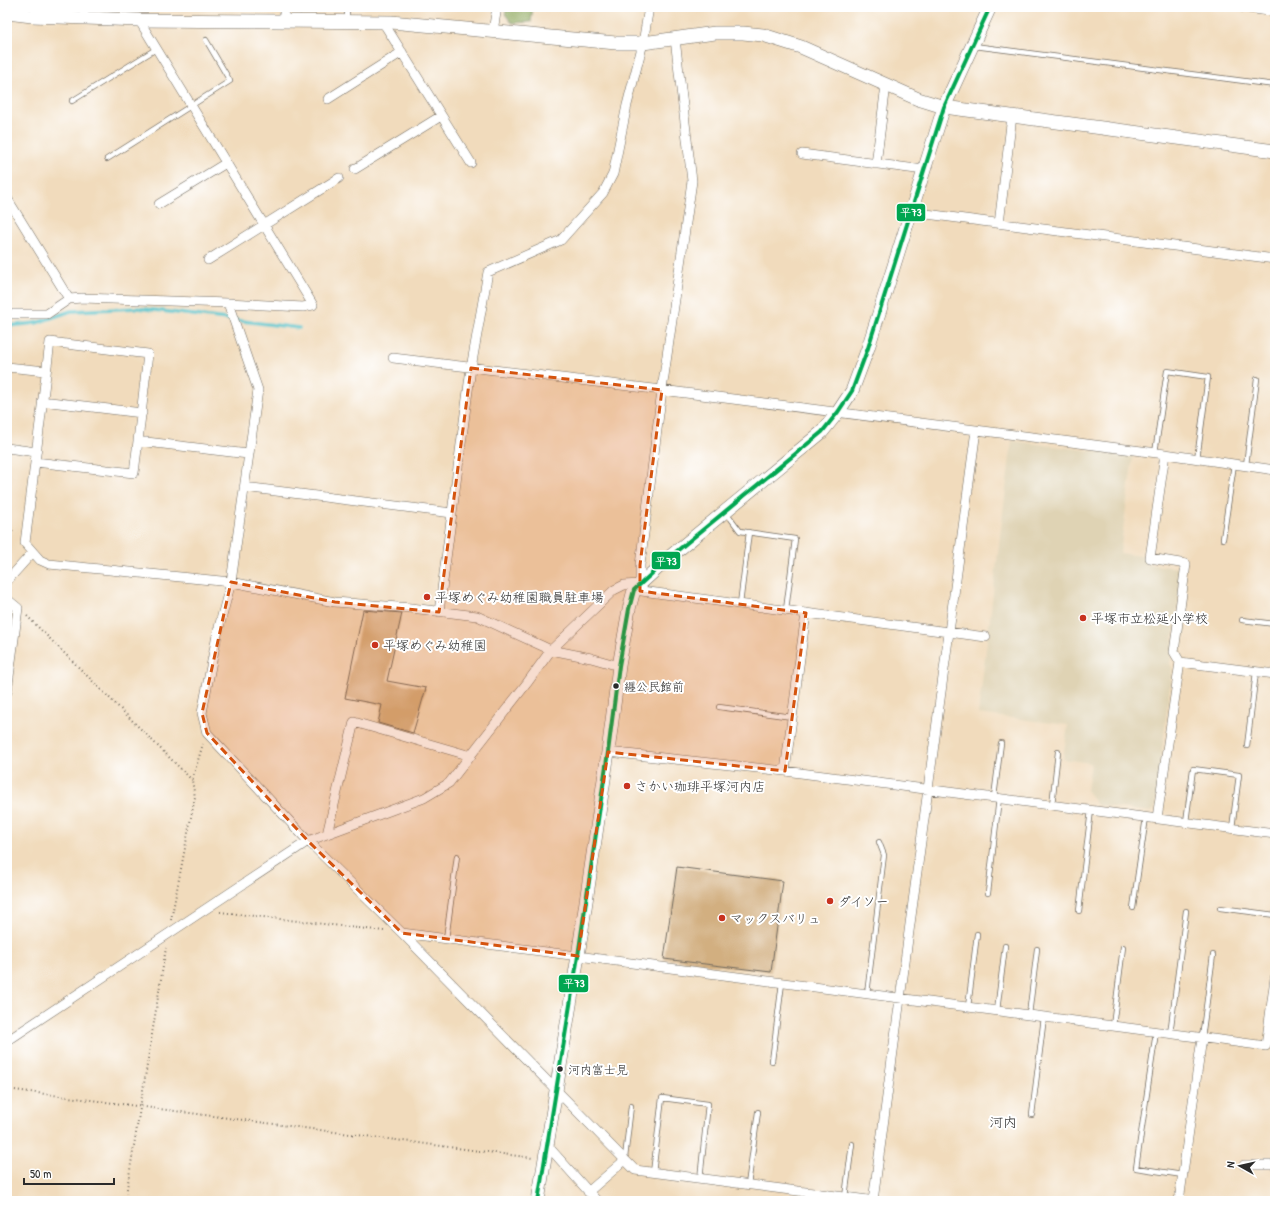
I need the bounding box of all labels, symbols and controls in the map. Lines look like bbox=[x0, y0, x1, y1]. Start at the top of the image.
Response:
line badge: 平73 bbox=[896, 203, 926, 222]
text: 平73 bbox=[900, 205, 922, 219]
line badge: 平73 bbox=[651, 551, 681, 570]
text: 平73 bbox=[655, 554, 677, 568]
place label: 平塚めぐみ幼稚園職員駐車場 bbox=[435, 588, 603, 606]
marker: 平塚めぐみ幼稚園職員駐車場 bbox=[422, 592, 432, 602]
place label: 平塚市立松延小学校 bbox=[1091, 609, 1208, 627]
marker: 平塚市立松延小学校 bbox=[1078, 613, 1088, 623]
place label: 平塚めぐみ幼稚園 bbox=[383, 636, 486, 654]
marker: 平塚めぐみ幼稚園 bbox=[370, 640, 380, 650]
place label: 纒公民館前 bbox=[624, 678, 684, 695]
marker: 纒公民館前 bbox=[611, 681, 621, 691]
place label: さかい珈琲平塚河内店 bbox=[635, 777, 765, 795]
marker: さかい珈琲平塚河内店 bbox=[622, 781, 632, 791]
place label: ダイソー bbox=[838, 892, 889, 910]
marker: ダイソー bbox=[825, 896, 835, 906]
place label: マックスバリュ bbox=[730, 909, 821, 927]
marker: マックスバリュ bbox=[717, 913, 727, 923]
line badge: 平73 bbox=[558, 974, 589, 993]
text: 平73 bbox=[563, 976, 585, 990]
place label: 河内富士見 bbox=[568, 1061, 628, 1078]
marker: 河内富士見 bbox=[555, 1064, 565, 1074]
district label: 河内 bbox=[989, 1112, 1017, 1131]
north arrow bbox=[1220, 1146, 1260, 1186]
scale bar bbox=[24, 1160, 114, 1186]
text: N bbox=[1223, 1161, 1237, 1168]
text: 50 m bbox=[30, 1165, 51, 1182]

